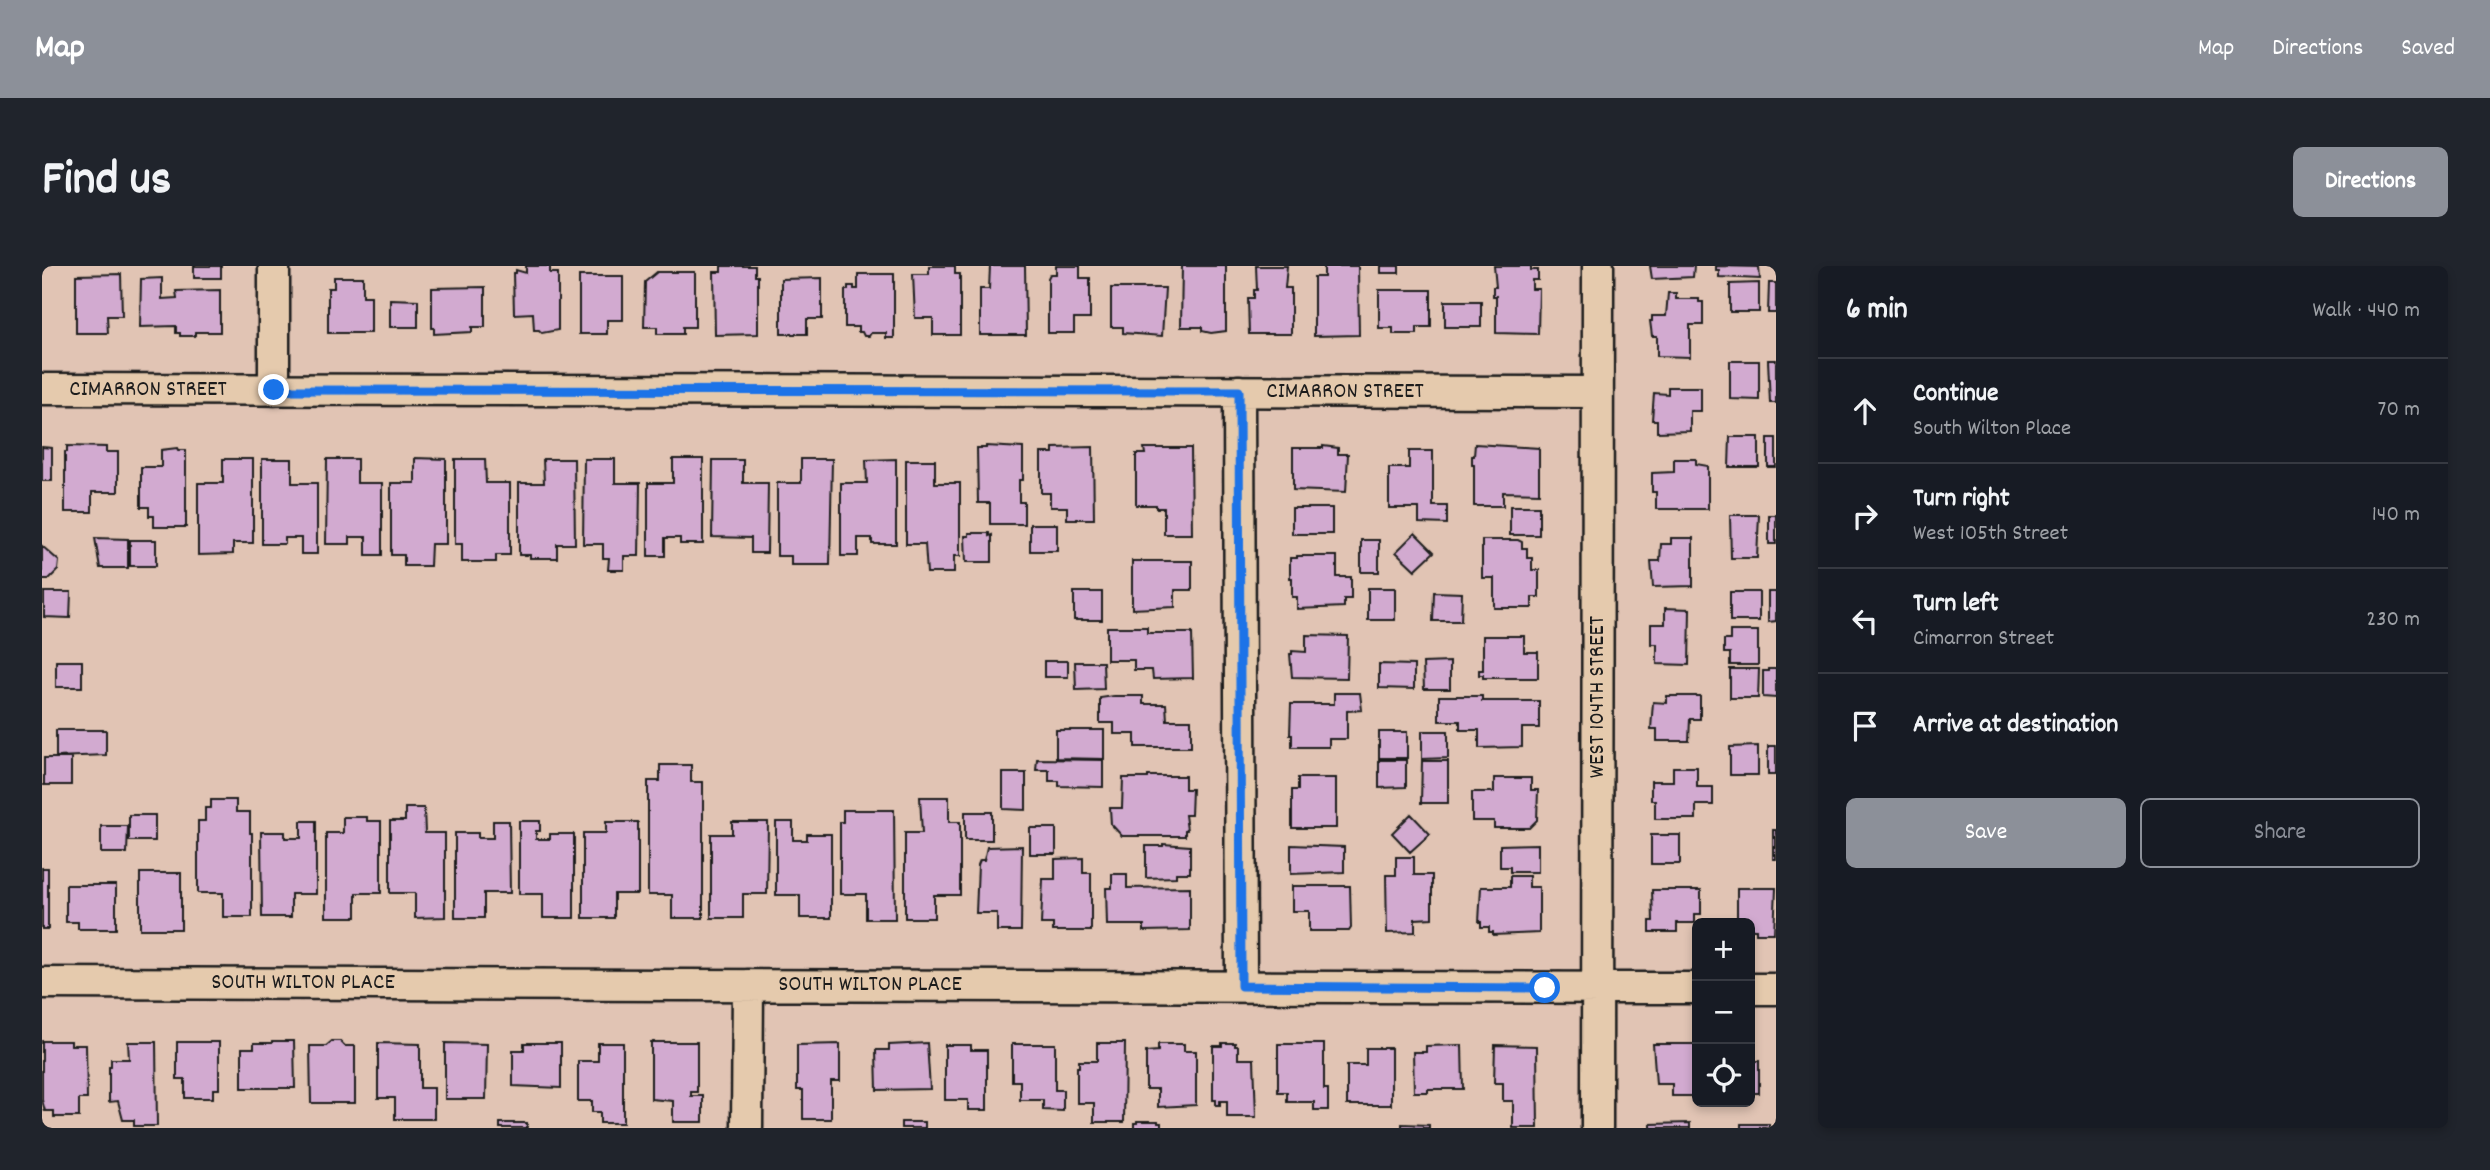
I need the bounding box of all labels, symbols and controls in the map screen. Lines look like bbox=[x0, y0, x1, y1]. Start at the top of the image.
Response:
text: Map bbox=[35, 26, 85, 73]
text: Map bbox=[2198, 32, 2234, 66]
text: Directions bbox=[2272, 32, 2363, 66]
text: Saved bbox=[2401, 32, 2455, 66]
text: Find us bbox=[42, 147, 171, 217]
button: Directions bbox=[2293, 147, 2448, 217]
text: 6 min bbox=[1846, 290, 1908, 333]
text: Walk · 440 m bbox=[2313, 295, 2420, 328]
street label: CIMARRON STREET bbox=[69, 374, 227, 407]
route end bbox=[258, 374, 289, 405]
street label: CIMARRON STREET bbox=[1266, 376, 1424, 409]
text: Continue bbox=[1913, 376, 1998, 413]
icon: ahead bbox=[1846, 392, 1884, 430]
text: 70 m bbox=[2378, 394, 2420, 427]
text: South Wilton Place bbox=[1913, 413, 2071, 446]
text: Turn right bbox=[1913, 481, 2010, 518]
icon: right bbox=[1846, 497, 1884, 535]
text: 140 m bbox=[2372, 499, 2420, 532]
text: West 105th Street bbox=[1913, 518, 2068, 551]
text: Turn left bbox=[1913, 586, 1999, 623]
icon: left bbox=[1846, 602, 1884, 640]
text: 230 m bbox=[2366, 604, 2420, 637]
street label: WEST 104TH STREET bbox=[1582, 616, 1615, 778]
text: Cimarron Street bbox=[1913, 623, 2054, 656]
icon: arrive bbox=[1846, 707, 1884, 745]
text: Arrive at destination bbox=[1913, 707, 2118, 744]
button: Save bbox=[1846, 798, 2126, 868]
button: Share bbox=[2140, 798, 2420, 868]
map controls bbox=[1692, 918, 1755, 1107]
button: + bbox=[1692, 918, 1755, 981]
street label: SOUTH WILTON PLACE bbox=[211, 967, 395, 1000]
street label: SOUTH WILTON PLACE bbox=[778, 969, 962, 1002]
route start bbox=[1529, 972, 1560, 1003]
button: − bbox=[1692, 981, 1755, 1044]
button: locate bbox=[1692, 1044, 1755, 1107]

